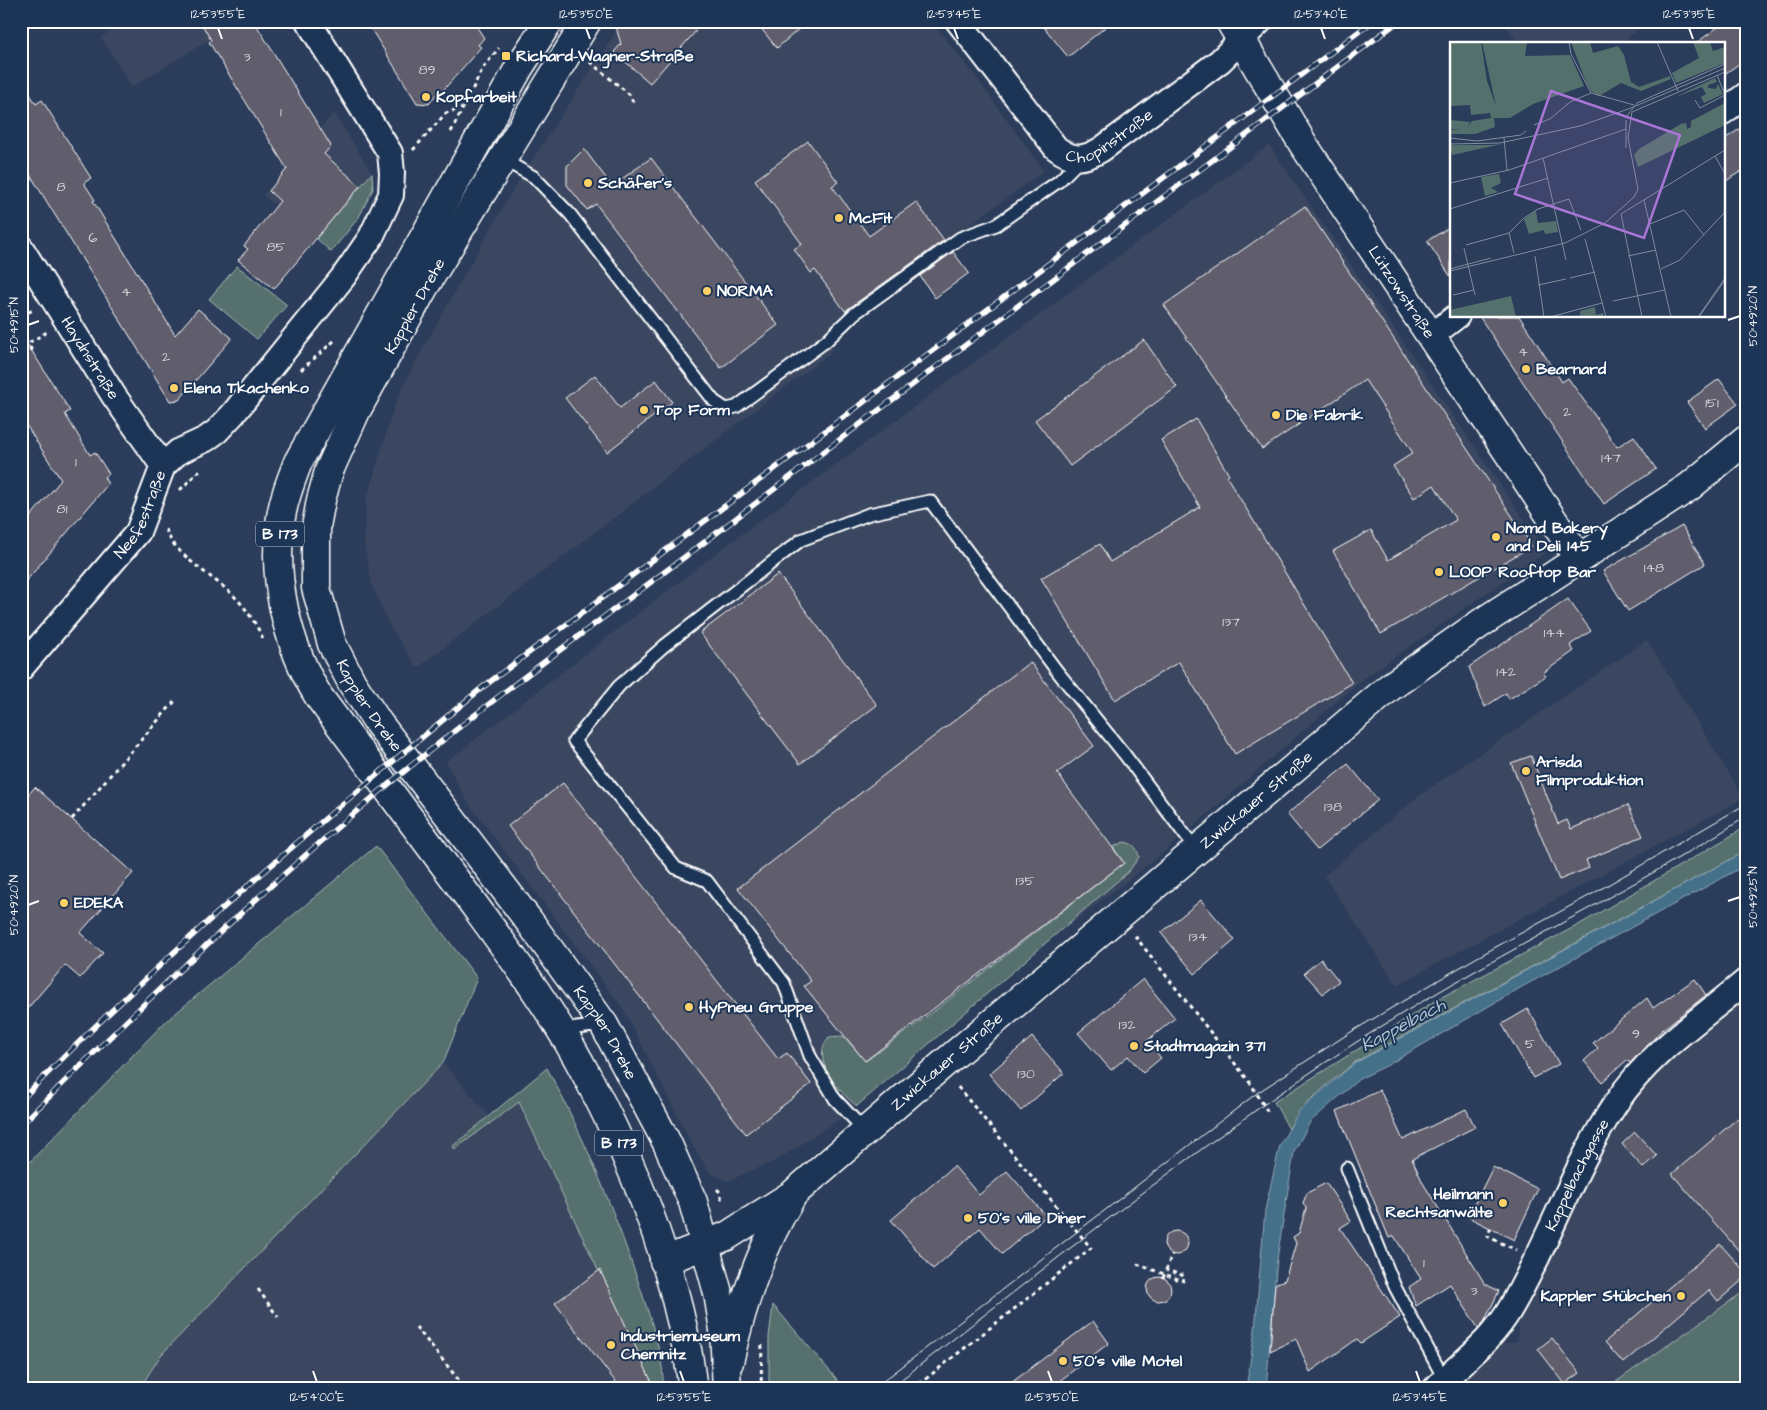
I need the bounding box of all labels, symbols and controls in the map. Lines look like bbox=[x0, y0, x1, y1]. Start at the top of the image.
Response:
text: 12°53'55"E bbox=[191, 6, 245, 23]
text: 12°53'50"E bbox=[559, 6, 613, 23]
text: 12°53'45"E bbox=[927, 6, 981, 23]
text: 12°53'40"E bbox=[1294, 6, 1348, 23]
text: 12°53'35"E bbox=[1663, 6, 1715, 23]
inset map bbox=[1450, 42, 1724, 318]
place label: Richard-Wagner-Straße bbox=[516, 45, 694, 69]
house number: 3 bbox=[243, 47, 251, 67]
marker: Richard-Wagner-Straße bbox=[500, 50, 512, 62]
house number: 89 bbox=[418, 60, 436, 80]
place label: Kopfarbeit bbox=[436, 86, 517, 108]
marker: Kopfarbeit bbox=[420, 91, 432, 103]
house number: 1 bbox=[280, 102, 282, 122]
street label: Chopinstraße bbox=[1063, 104, 1158, 169]
place label: Schäfer's bbox=[597, 172, 672, 194]
house number: 8 bbox=[56, 177, 66, 197]
marker: Schäfer's bbox=[582, 177, 594, 189]
place label: McFit bbox=[849, 207, 893, 229]
marker: McFit bbox=[833, 212, 845, 224]
house number: 6 bbox=[89, 228, 98, 248]
house number: 85 bbox=[267, 237, 286, 257]
street label: Lützowstraße bbox=[1363, 242, 1441, 343]
street label: Kappler Drehe bbox=[380, 254, 451, 358]
place label: NORMA bbox=[717, 280, 773, 302]
house number: 4 bbox=[121, 282, 131, 302]
marker: NORMA bbox=[701, 285, 713, 297]
text: 50°49'20"N bbox=[1745, 285, 1762, 346]
text: 50°49'15"N bbox=[6, 297, 23, 353]
street label: Haydnstraße bbox=[56, 312, 125, 404]
house number: 4 bbox=[1518, 342, 1528, 362]
house number: 2 bbox=[162, 347, 170, 367]
place label: Bearnard bbox=[1536, 358, 1607, 380]
marker: Bearnard bbox=[1520, 363, 1532, 375]
place label: Elena Tkachenko bbox=[184, 377, 310, 399]
marker: Elena Tkachenko bbox=[168, 382, 180, 394]
house number: 151 bbox=[1705, 393, 1719, 413]
place label: Top Form bbox=[653, 399, 730, 421]
house number: 2 bbox=[1563, 402, 1571, 422]
marker: Top Form bbox=[638, 404, 650, 416]
place label: Die Fabrik bbox=[1286, 404, 1363, 426]
marker: Die Fabrik bbox=[1270, 409, 1282, 421]
house number: 147 bbox=[1601, 448, 1621, 468]
house number: 1 bbox=[75, 452, 77, 472]
street label: Neefestraße bbox=[109, 467, 171, 563]
house number: 81 bbox=[57, 499, 68, 519]
place label: Nomd Bakery and Deli 145 bbox=[1505, 517, 1608, 557]
road number: B 173 bbox=[256, 522, 304, 546]
marker: Nomd Bakery and Deli 145 bbox=[1490, 531, 1502, 543]
house number: 148 bbox=[1644, 558, 1664, 578]
place label: LOOP Rooftop Bar bbox=[1449, 561, 1596, 583]
marker: LOOP Rooftop Bar bbox=[1433, 566, 1445, 578]
house number: 137 bbox=[1222, 612, 1240, 632]
house number: 144 bbox=[1544, 623, 1565, 643]
street label: Kappler Drehe bbox=[331, 656, 408, 757]
house number: 142 bbox=[1496, 662, 1516, 682]
street label: Zwickauer Straße bbox=[1195, 746, 1318, 854]
place label: Arisda Filmproduktion bbox=[1536, 751, 1643, 791]
marker: Arisda Filmproduktion bbox=[1520, 765, 1532, 777]
house number: 138 bbox=[1324, 797, 1342, 817]
text: 50°49'25"N bbox=[1745, 866, 1762, 928]
house number: 135 bbox=[1016, 871, 1035, 891]
text: 50°49'20"N bbox=[6, 874, 23, 935]
place label: EDEKA bbox=[74, 892, 124, 914]
marker: EDEKA bbox=[58, 897, 70, 909]
house number: 134 bbox=[1189, 927, 1208, 947]
street label: Kappler Drehe bbox=[568, 981, 642, 1084]
water label: Kappelbach bbox=[1356, 992, 1451, 1058]
place label: HyPneu Gruppe bbox=[699, 996, 814, 1019]
marker: HyPneu Gruppe bbox=[683, 1001, 695, 1013]
street label: Zwickauer Straße bbox=[886, 1007, 1008, 1116]
house number: 132 bbox=[1119, 1015, 1135, 1035]
house number: 9 bbox=[1632, 1024, 1640, 1044]
house number: 5 bbox=[1525, 1034, 1535, 1054]
place label: Stadtmagazin 371 bbox=[1143, 1035, 1266, 1059]
marker: Stadtmagazin 371 bbox=[1128, 1040, 1140, 1052]
house number: 130 bbox=[1017, 1064, 1035, 1084]
street label: Kappelbachgasse bbox=[1540, 1114, 1615, 1235]
road number: B 173 bbox=[595, 1130, 643, 1156]
place label: Heilmann Rechtsanwälte bbox=[1386, 1183, 1493, 1223]
marker: Heilmann Rechtsanwälte bbox=[1497, 1197, 1509, 1209]
place label: 50's ville Diner bbox=[978, 1207, 1086, 1229]
marker: 50's ville Diner bbox=[962, 1212, 974, 1224]
house number: 1 bbox=[1423, 1253, 1425, 1273]
house number: 3 bbox=[1470, 1281, 1478, 1301]
place label: Kappler Stübchen bbox=[1540, 1285, 1671, 1307]
marker: Kappler Stübchen bbox=[1675, 1290, 1687, 1302]
place label: Industriemuseum Chemnitz bbox=[621, 1325, 741, 1365]
marker: Industriemuseum Chemnitz bbox=[605, 1339, 617, 1351]
place label: 50’s ville Motel bbox=[1073, 1350, 1183, 1372]
marker: 50’s ville Motel bbox=[1057, 1355, 1069, 1367]
text: 12°54'00"E bbox=[290, 1389, 344, 1406]
text: 12°53'55"E bbox=[657, 1389, 711, 1406]
text: 12°53'50"E bbox=[1025, 1389, 1079, 1406]
text: 12°53'45"E bbox=[1393, 1389, 1447, 1406]

